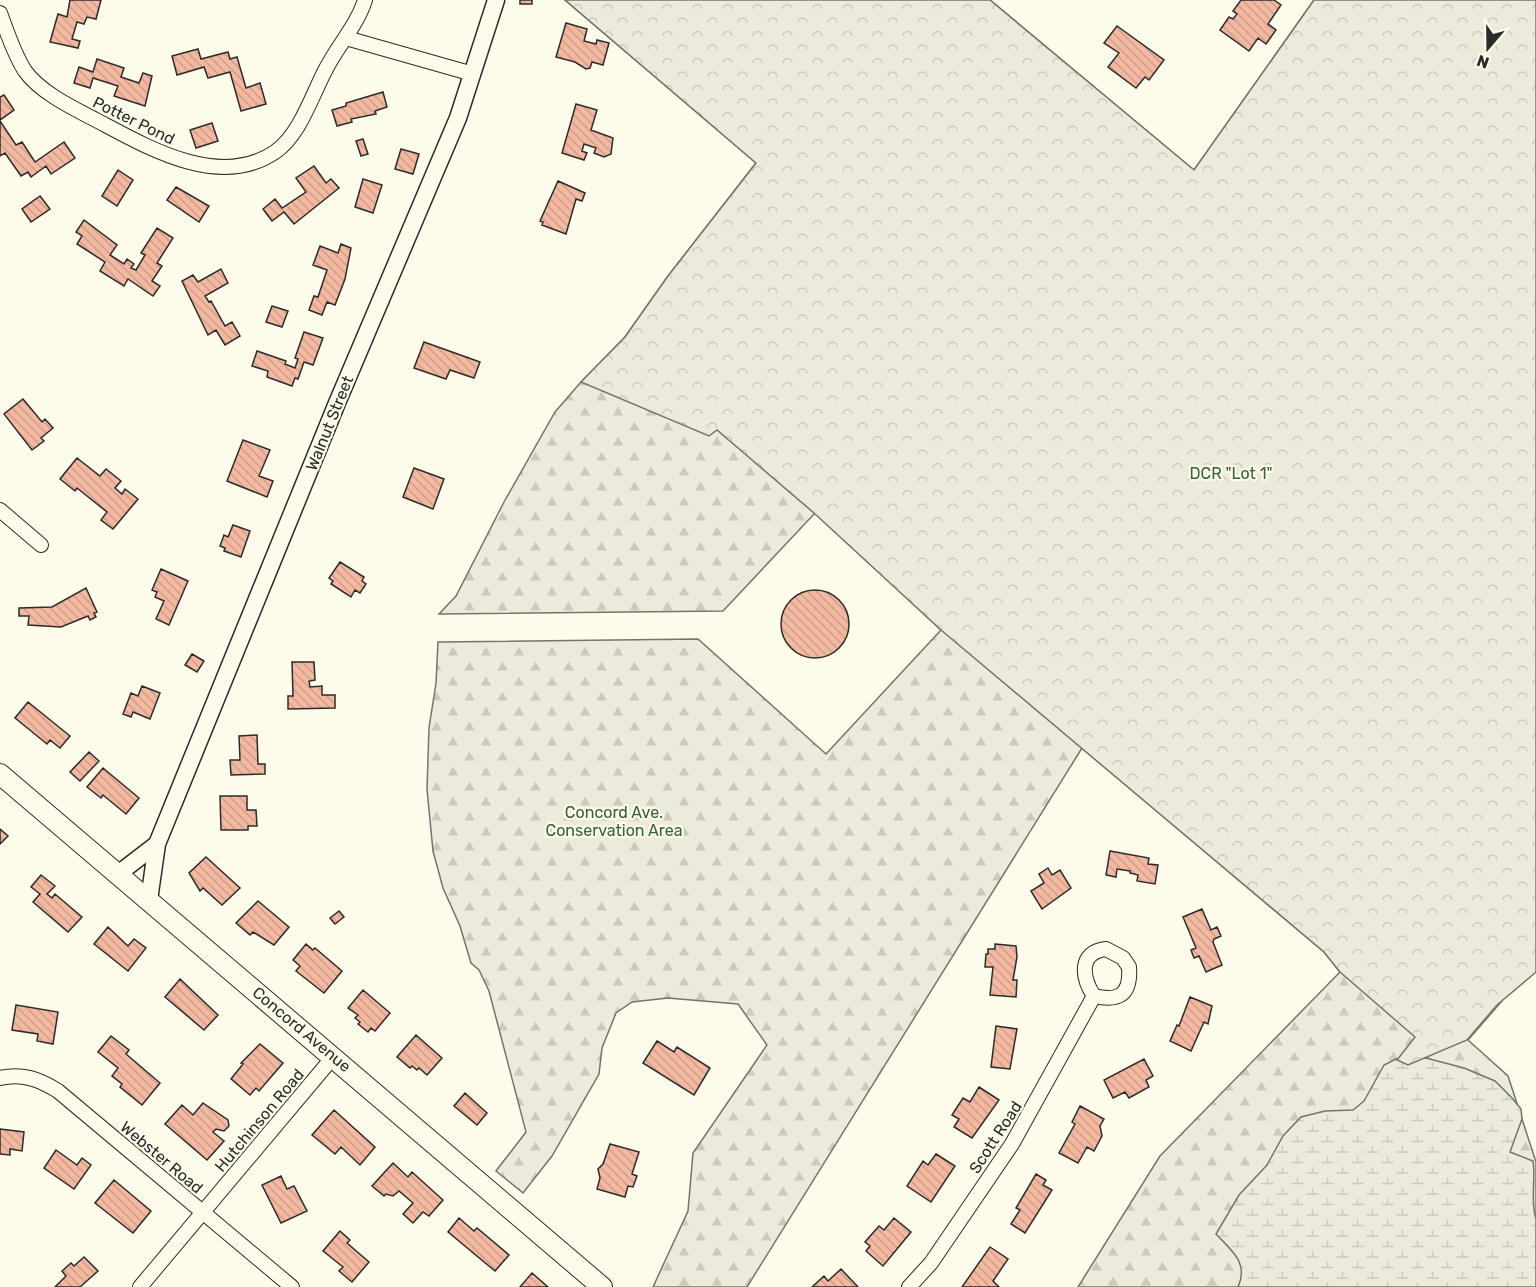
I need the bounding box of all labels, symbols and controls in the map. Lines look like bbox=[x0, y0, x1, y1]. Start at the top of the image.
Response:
north arrow bbox=[1458, 18, 1518, 78]
text: N bbox=[1474, 51, 1492, 73]
street label: Potter Pond bbox=[90, 92, 178, 148]
street label: Walnut Street bbox=[302, 373, 357, 474]
park label: DCR "Lot 1" bbox=[1189, 464, 1273, 483]
park label: Concord Ave. Conservation Area bbox=[546, 803, 682, 840]
street label: Concord Avenue bbox=[249, 983, 355, 1076]
street label: Hutchinson Road bbox=[211, 1065, 308, 1176]
street label: Scott Road bbox=[965, 1098, 1026, 1177]
street label: Webster Road bbox=[117, 1117, 207, 1197]

